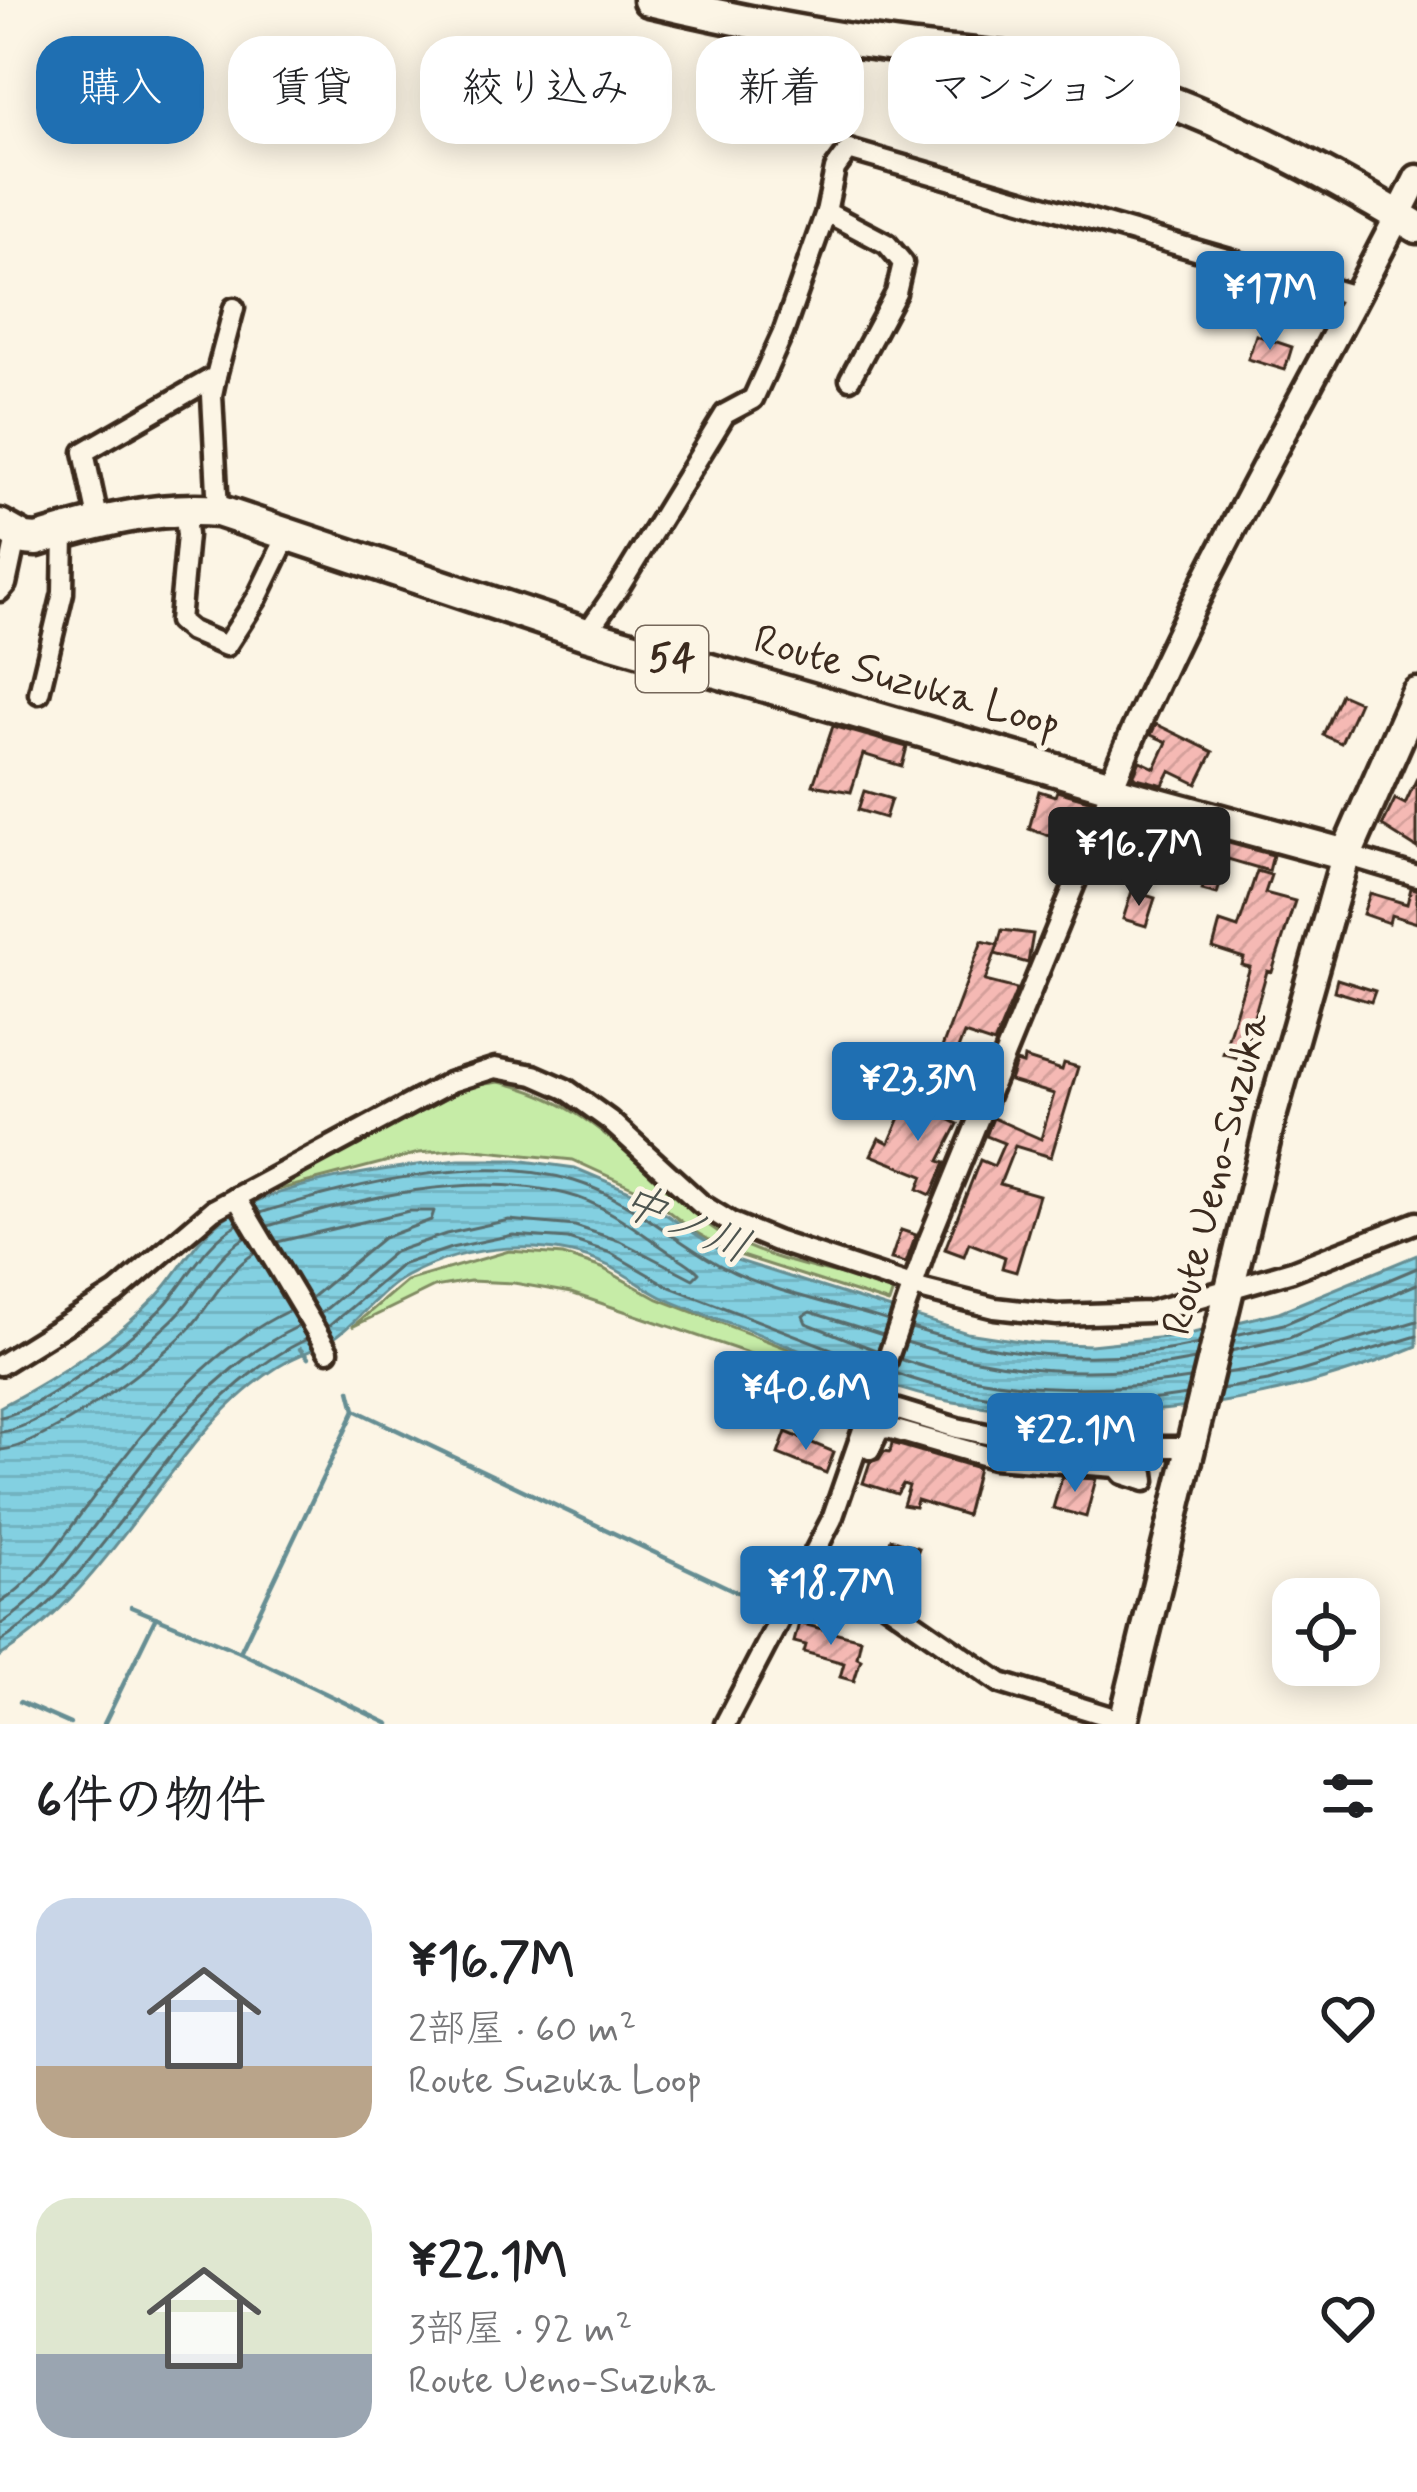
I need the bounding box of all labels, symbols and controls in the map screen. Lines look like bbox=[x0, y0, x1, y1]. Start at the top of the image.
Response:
chip: 購入 bbox=[36, 36, 204, 144]
chip: 賃貸 bbox=[228, 36, 396, 144]
chip: 絞り込み bbox=[420, 36, 672, 144]
chip: 新着 bbox=[696, 36, 864, 144]
chip: マンション bbox=[888, 36, 1180, 144]
pin: ¥17M bbox=[1199, 251, 1341, 353]
text: ¥17M bbox=[1223, 264, 1317, 315]
street label: Route Suzuka Loop bbox=[747, 613, 1067, 753]
road number: 54 bbox=[636, 626, 708, 692]
pin: ¥16.7M bbox=[1041, 807, 1237, 909]
text: ¥16.7M bbox=[1075, 820, 1203, 871]
street label: Route Ueno-Suzuka bbox=[1150, 1006, 1284, 1341]
pin: ¥23.3M bbox=[820, 1042, 1016, 1144]
text: ¥23.3M bbox=[859, 1055, 977, 1106]
water label: 中ノ川 bbox=[611, 1171, 759, 1279]
pin: ¥40.6M bbox=[708, 1351, 904, 1453]
text: ¥40.6M bbox=[741, 1364, 871, 1415]
pin: ¥22.1M bbox=[977, 1393, 1173, 1495]
text: ¥22.1M bbox=[1014, 1406, 1136, 1457]
pin: ¥18.7M bbox=[733, 1546, 929, 1648]
text: ¥18.7M bbox=[767, 1559, 895, 1610]
map controls bbox=[1272, 1578, 1380, 1686]
button: locate bbox=[1272, 1578, 1380, 1686]
icon: filters bbox=[1315, 1763, 1381, 1829]
text: 6件の物件 bbox=[36, 1769, 266, 1835]
text: ¥16.7M bbox=[408, 1930, 575, 1996]
icon: home bbox=[132, 1946, 276, 2090]
icon: heart bbox=[1315, 1985, 1381, 2051]
text: 2部屋 · 60 m² bbox=[408, 2005, 636, 2056]
text: Route Suzuka Loop bbox=[408, 2056, 702, 2107]
text: ¥22.1M bbox=[408, 2230, 567, 2296]
icon: home bbox=[132, 2246, 276, 2390]
icon: heart bbox=[1315, 2285, 1381, 2351]
text: 3部屋 · 92 m² bbox=[408, 2305, 632, 2356]
text: Route Ueno-Suzuka bbox=[408, 2356, 715, 2407]

